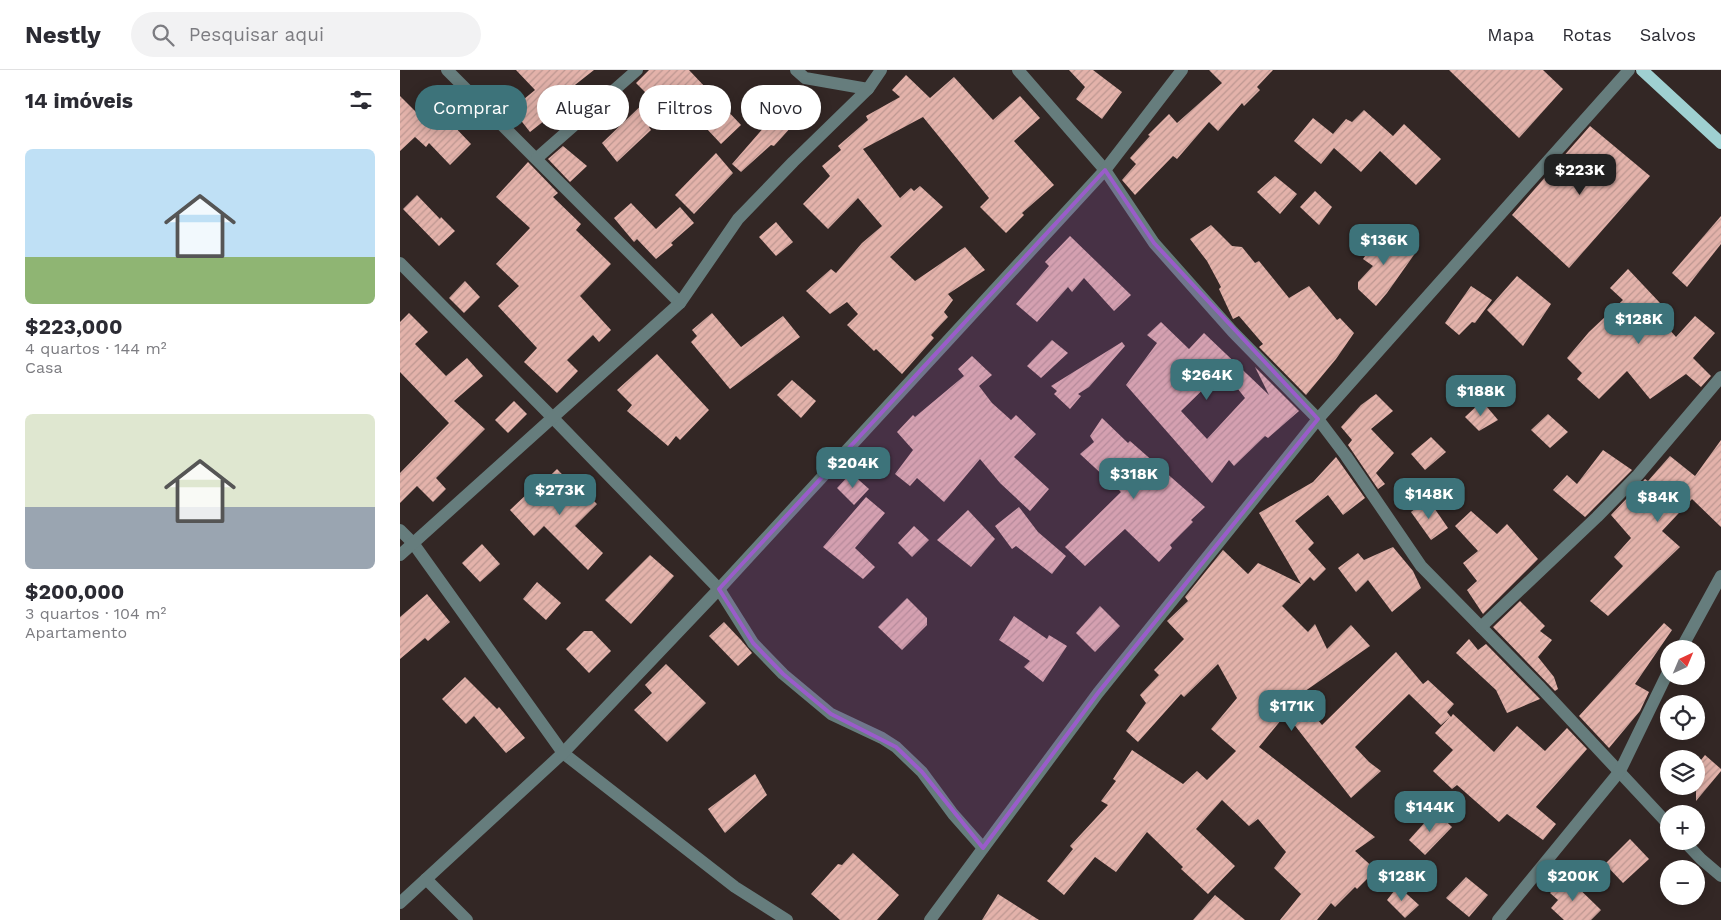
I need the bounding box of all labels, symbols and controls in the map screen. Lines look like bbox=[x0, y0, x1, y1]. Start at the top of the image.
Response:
search box bbox=[131, 12, 481, 57]
text: Nestly bbox=[25, 21, 101, 49]
icon: search bbox=[149, 21, 177, 49]
text: Pesquisar aqui bbox=[189, 23, 324, 46]
text: Mapa bbox=[1487, 24, 1534, 45]
text: Rotas bbox=[1562, 24, 1612, 45]
text: Salvos bbox=[1640, 24, 1696, 45]
chip: Comprar bbox=[415, 85, 527, 130]
chip: Alugar bbox=[537, 85, 629, 130]
chip: Filtros bbox=[639, 85, 731, 130]
chip: Novo bbox=[741, 85, 821, 130]
icon: filters bbox=[347, 86, 375, 114]
text: 14 imóveis bbox=[25, 88, 133, 113]
pin: $223K bbox=[1545, 154, 1615, 196]
text: $223K bbox=[1555, 160, 1605, 179]
icon: home bbox=[155, 181, 245, 271]
pin: $136K bbox=[1349, 224, 1419, 266]
text: $136K bbox=[1360, 230, 1408, 249]
pin: $128K bbox=[1604, 302, 1674, 345]
text: $128K bbox=[1615, 309, 1663, 328]
text: $223,000 bbox=[25, 314, 122, 339]
text: 4 quartos · 144 m² bbox=[25, 339, 167, 358]
text: Casa bbox=[25, 358, 63, 377]
pin: $264K bbox=[1172, 358, 1242, 401]
text: $264K bbox=[1181, 365, 1233, 384]
pin: $188K bbox=[1446, 374, 1516, 417]
text: $188K bbox=[1457, 381, 1505, 400]
icon: home bbox=[155, 446, 245, 536]
pin: $204K bbox=[818, 446, 888, 489]
text: $204K bbox=[827, 453, 879, 472]
pin: $318K bbox=[1099, 458, 1169, 500]
text: $318K bbox=[1110, 464, 1158, 483]
pin: $273K bbox=[525, 474, 595, 516]
pin: $148K bbox=[1394, 478, 1464, 520]
text: $273K bbox=[535, 480, 585, 499]
pin: $84K bbox=[1628, 480, 1688, 523]
text: $148K bbox=[1405, 484, 1453, 503]
text: $84K bbox=[1637, 487, 1679, 506]
text: $200,000 bbox=[25, 579, 124, 604]
text: 3 quartos · 104 m² bbox=[25, 604, 166, 623]
text: Apartamento bbox=[25, 623, 127, 642]
north arrow bbox=[1660, 640, 1705, 685]
map controls bbox=[1660, 640, 1705, 905]
pin: $171K bbox=[1257, 690, 1327, 732]
button: locate bbox=[1660, 695, 1705, 740]
text: $171K bbox=[1270, 696, 1314, 715]
button: layers bbox=[1660, 750, 1705, 795]
pin: $144K bbox=[1395, 790, 1465, 833]
text: $144K bbox=[1406, 797, 1454, 816]
button: + bbox=[1660, 805, 1705, 850]
pin: $128K bbox=[1367, 860, 1437, 902]
pin: $200K bbox=[1538, 860, 1608, 902]
button: − bbox=[1660, 860, 1705, 905]
text: $128K bbox=[1378, 866, 1426, 885]
text: $200K bbox=[1547, 866, 1599, 885]

